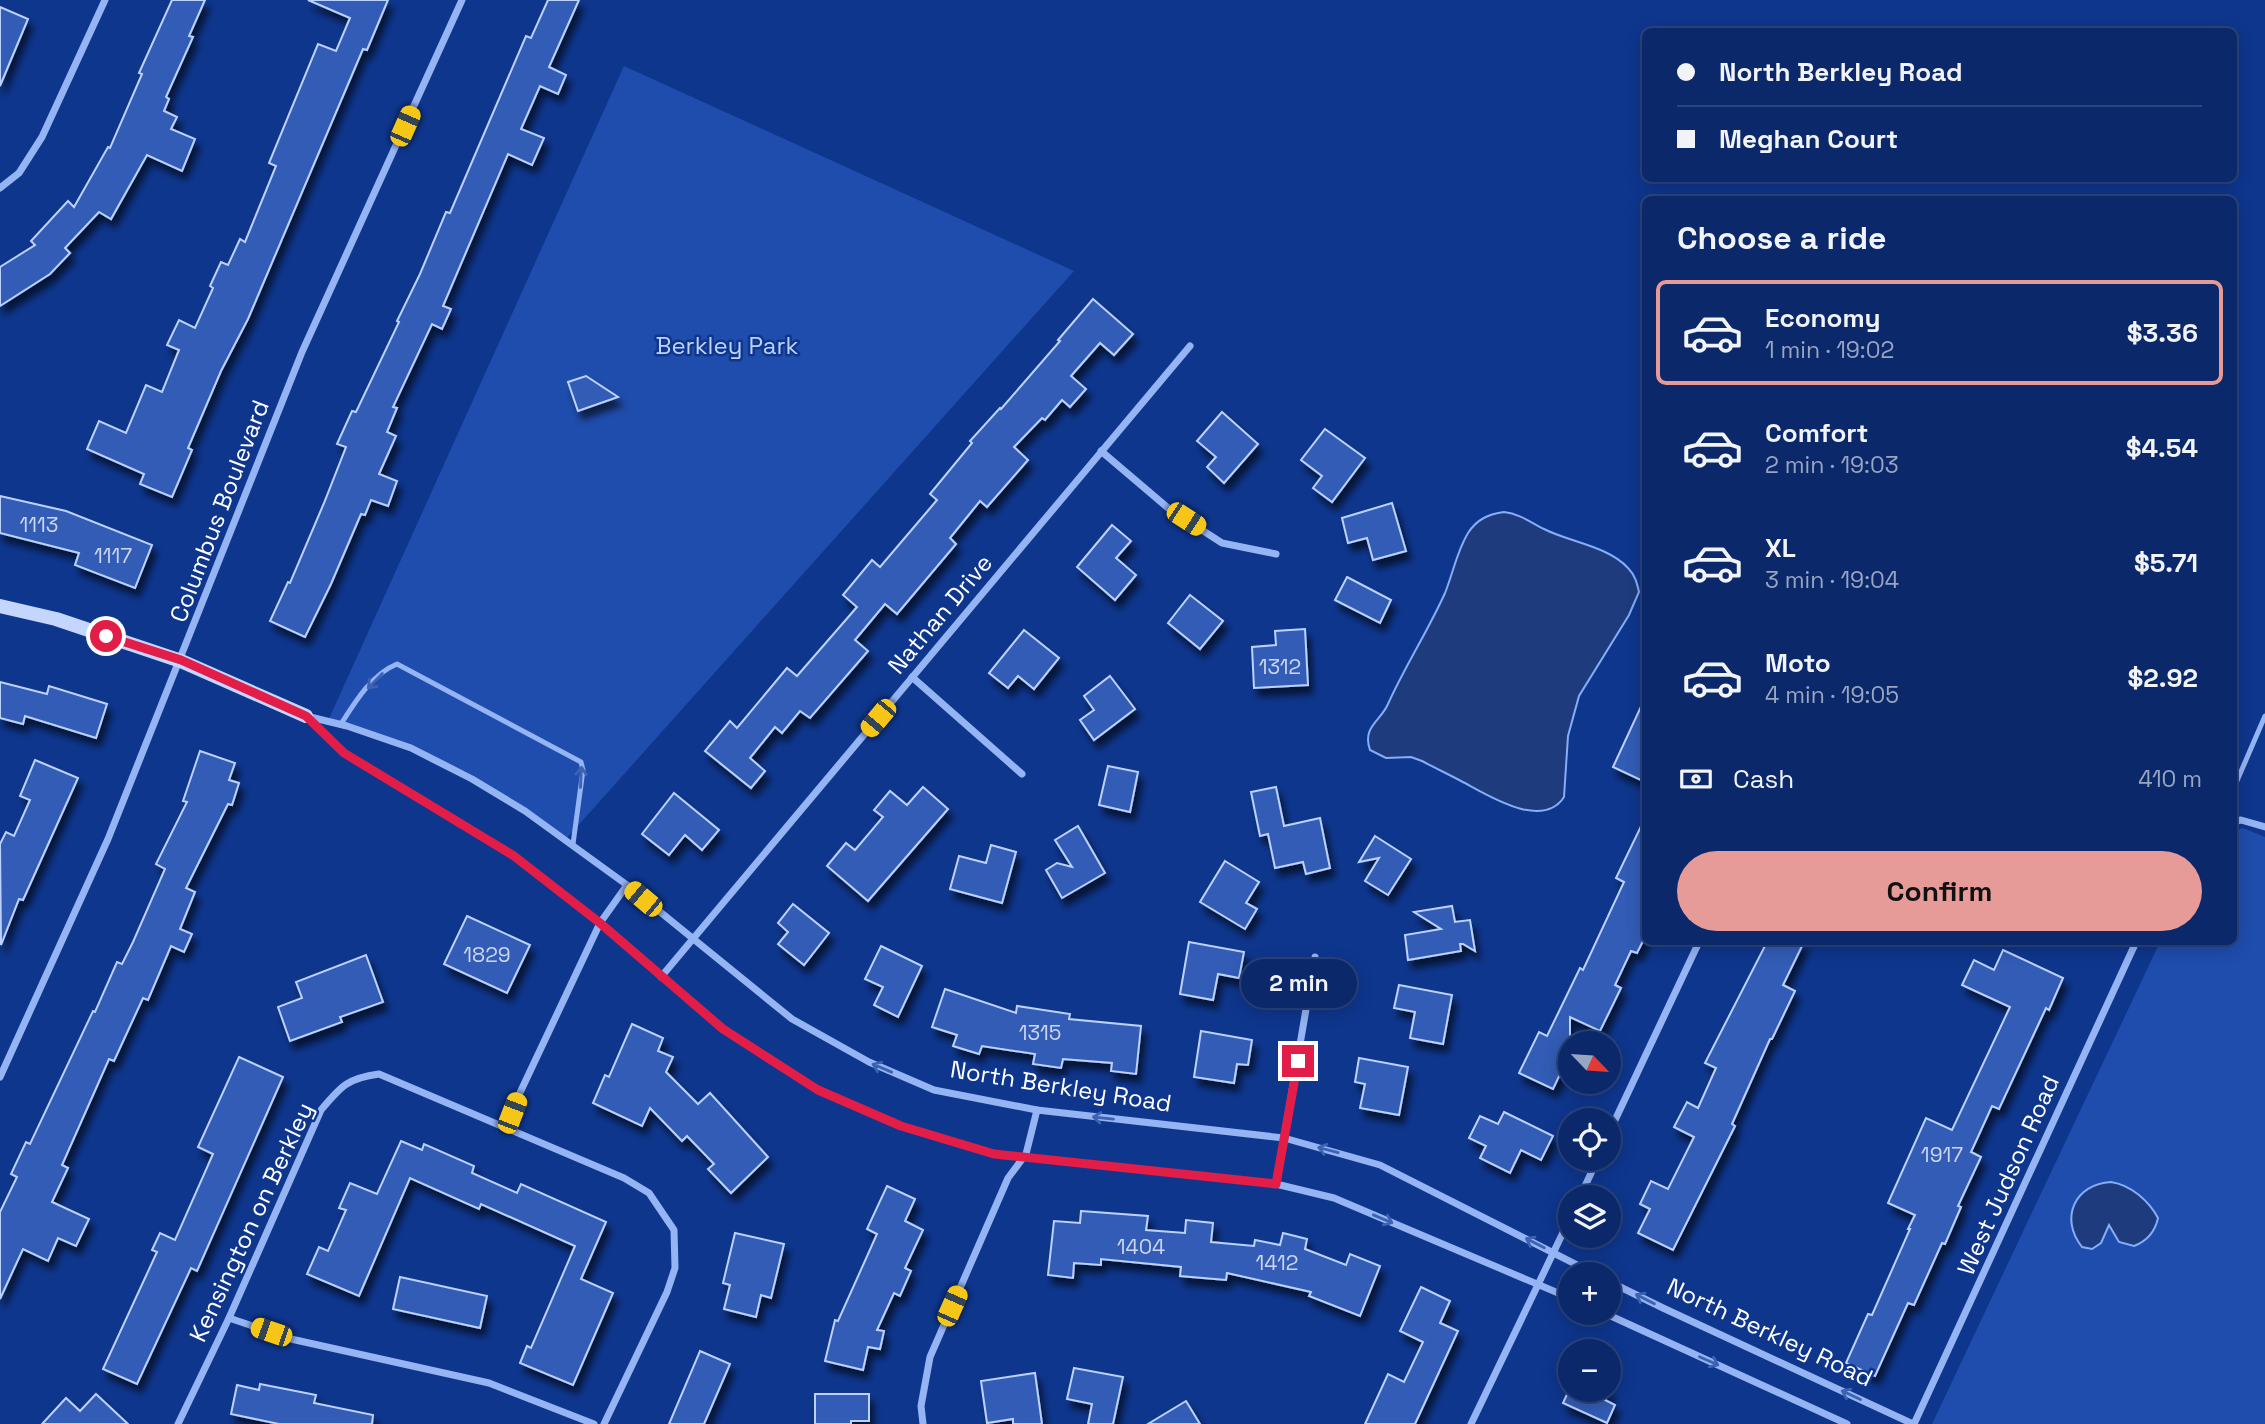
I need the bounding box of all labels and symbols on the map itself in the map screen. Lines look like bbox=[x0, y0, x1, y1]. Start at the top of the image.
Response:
car bbox=[387, 103, 424, 149]
park label: Berkley Park bbox=[656, 330, 799, 361]
street label: Columbus Boulevard bbox=[162, 395, 276, 627]
car bbox=[1163, 499, 1210, 539]
house number: 1113 bbox=[19, 511, 59, 538]
house number: 1117 bbox=[94, 542, 132, 569]
street label: Nathan Drive bbox=[881, 548, 999, 680]
route start bbox=[90, 620, 122, 652]
house number: 1312 bbox=[1259, 653, 1301, 680]
one-way arrow bbox=[366, 672, 383, 689]
car bbox=[857, 695, 900, 741]
one-way arrow bbox=[575, 766, 588, 789]
car bbox=[621, 877, 666, 921]
house number: 1829 bbox=[463, 941, 511, 968]
callout: 2 min bbox=[1240, 960, 1356, 1009]
house number: 1315 bbox=[1019, 1019, 1061, 1046]
north arrow bbox=[1558, 1031, 1620, 1094]
route end bbox=[1282, 1045, 1314, 1077]
street label: North Berkley Road bbox=[948, 1053, 1174, 1119]
one-way arrow bbox=[872, 1061, 894, 1074]
street label: West Judson Road bbox=[1950, 1070, 2066, 1280]
car bbox=[495, 1090, 530, 1136]
street label: Kensington on Berkley bbox=[182, 1097, 320, 1347]
one-way arrow bbox=[1092, 1111, 1115, 1124]
house number: 1917 bbox=[1921, 1141, 1963, 1168]
one-way arrow bbox=[1317, 1143, 1339, 1156]
one-way arrow bbox=[1372, 1213, 1393, 1226]
house number: 1404 bbox=[1117, 1233, 1165, 1260]
one-way arrow bbox=[1525, 1236, 1545, 1250]
house number: 1412 bbox=[1256, 1249, 1298, 1276]
street label: North Berkley Road bbox=[1662, 1271, 1878, 1393]
car bbox=[934, 1283, 971, 1329]
one-way arrow bbox=[1635, 1292, 1656, 1306]
car bbox=[248, 1315, 295, 1349]
one-way arrow bbox=[1698, 1355, 1719, 1368]
one-way arrow bbox=[1841, 1388, 1862, 1401]

